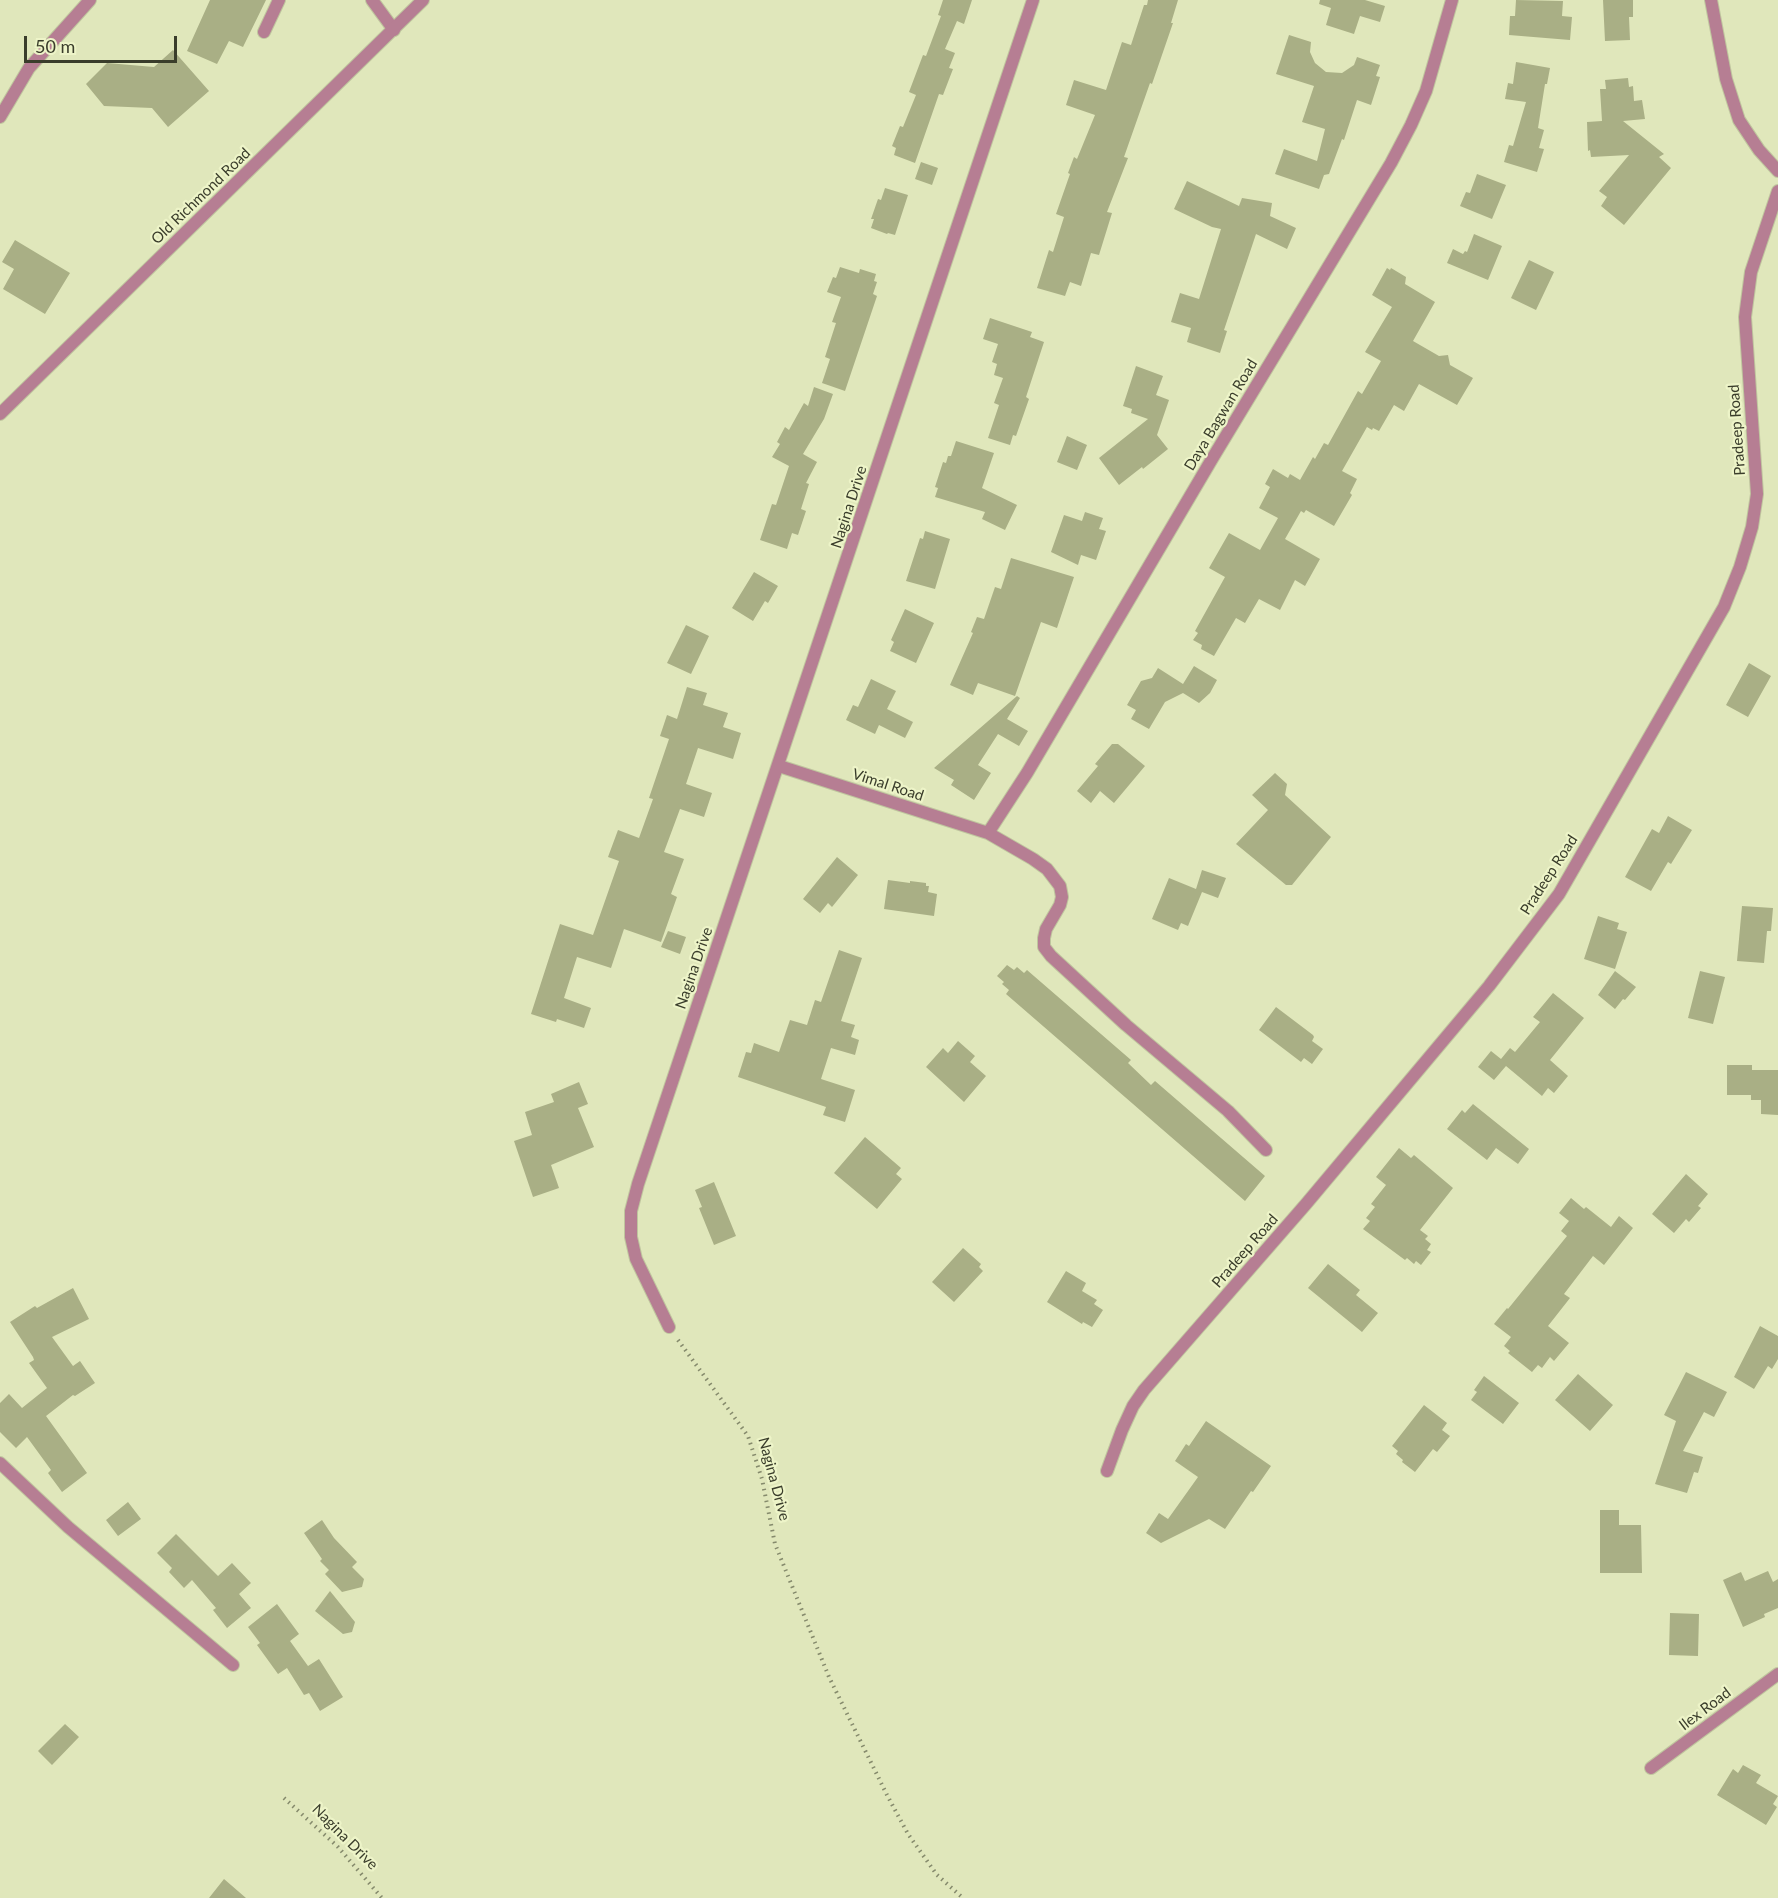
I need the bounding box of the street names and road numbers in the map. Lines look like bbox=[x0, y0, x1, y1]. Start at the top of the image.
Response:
street label: Old Richmond Road bbox=[148, 144, 254, 248]
street label: Daya Bagwan Road bbox=[1181, 356, 1261, 474]
street label: Pradeep Road bbox=[1725, 384, 1749, 476]
street label: Nagina Drive bbox=[827, 464, 871, 550]
street label: Vimal Road bbox=[850, 765, 926, 805]
street label: Pradeep Road bbox=[1517, 832, 1581, 918]
street label: Nagina Drive bbox=[672, 925, 716, 1011]
street label: Pradeep Road bbox=[1208, 1211, 1282, 1291]
street label: Nagina Drive bbox=[754, 1435, 794, 1523]
street label: Ilex Road bbox=[1676, 1684, 1734, 1734]
street label: Nagina Drive bbox=[308, 1800, 382, 1874]

